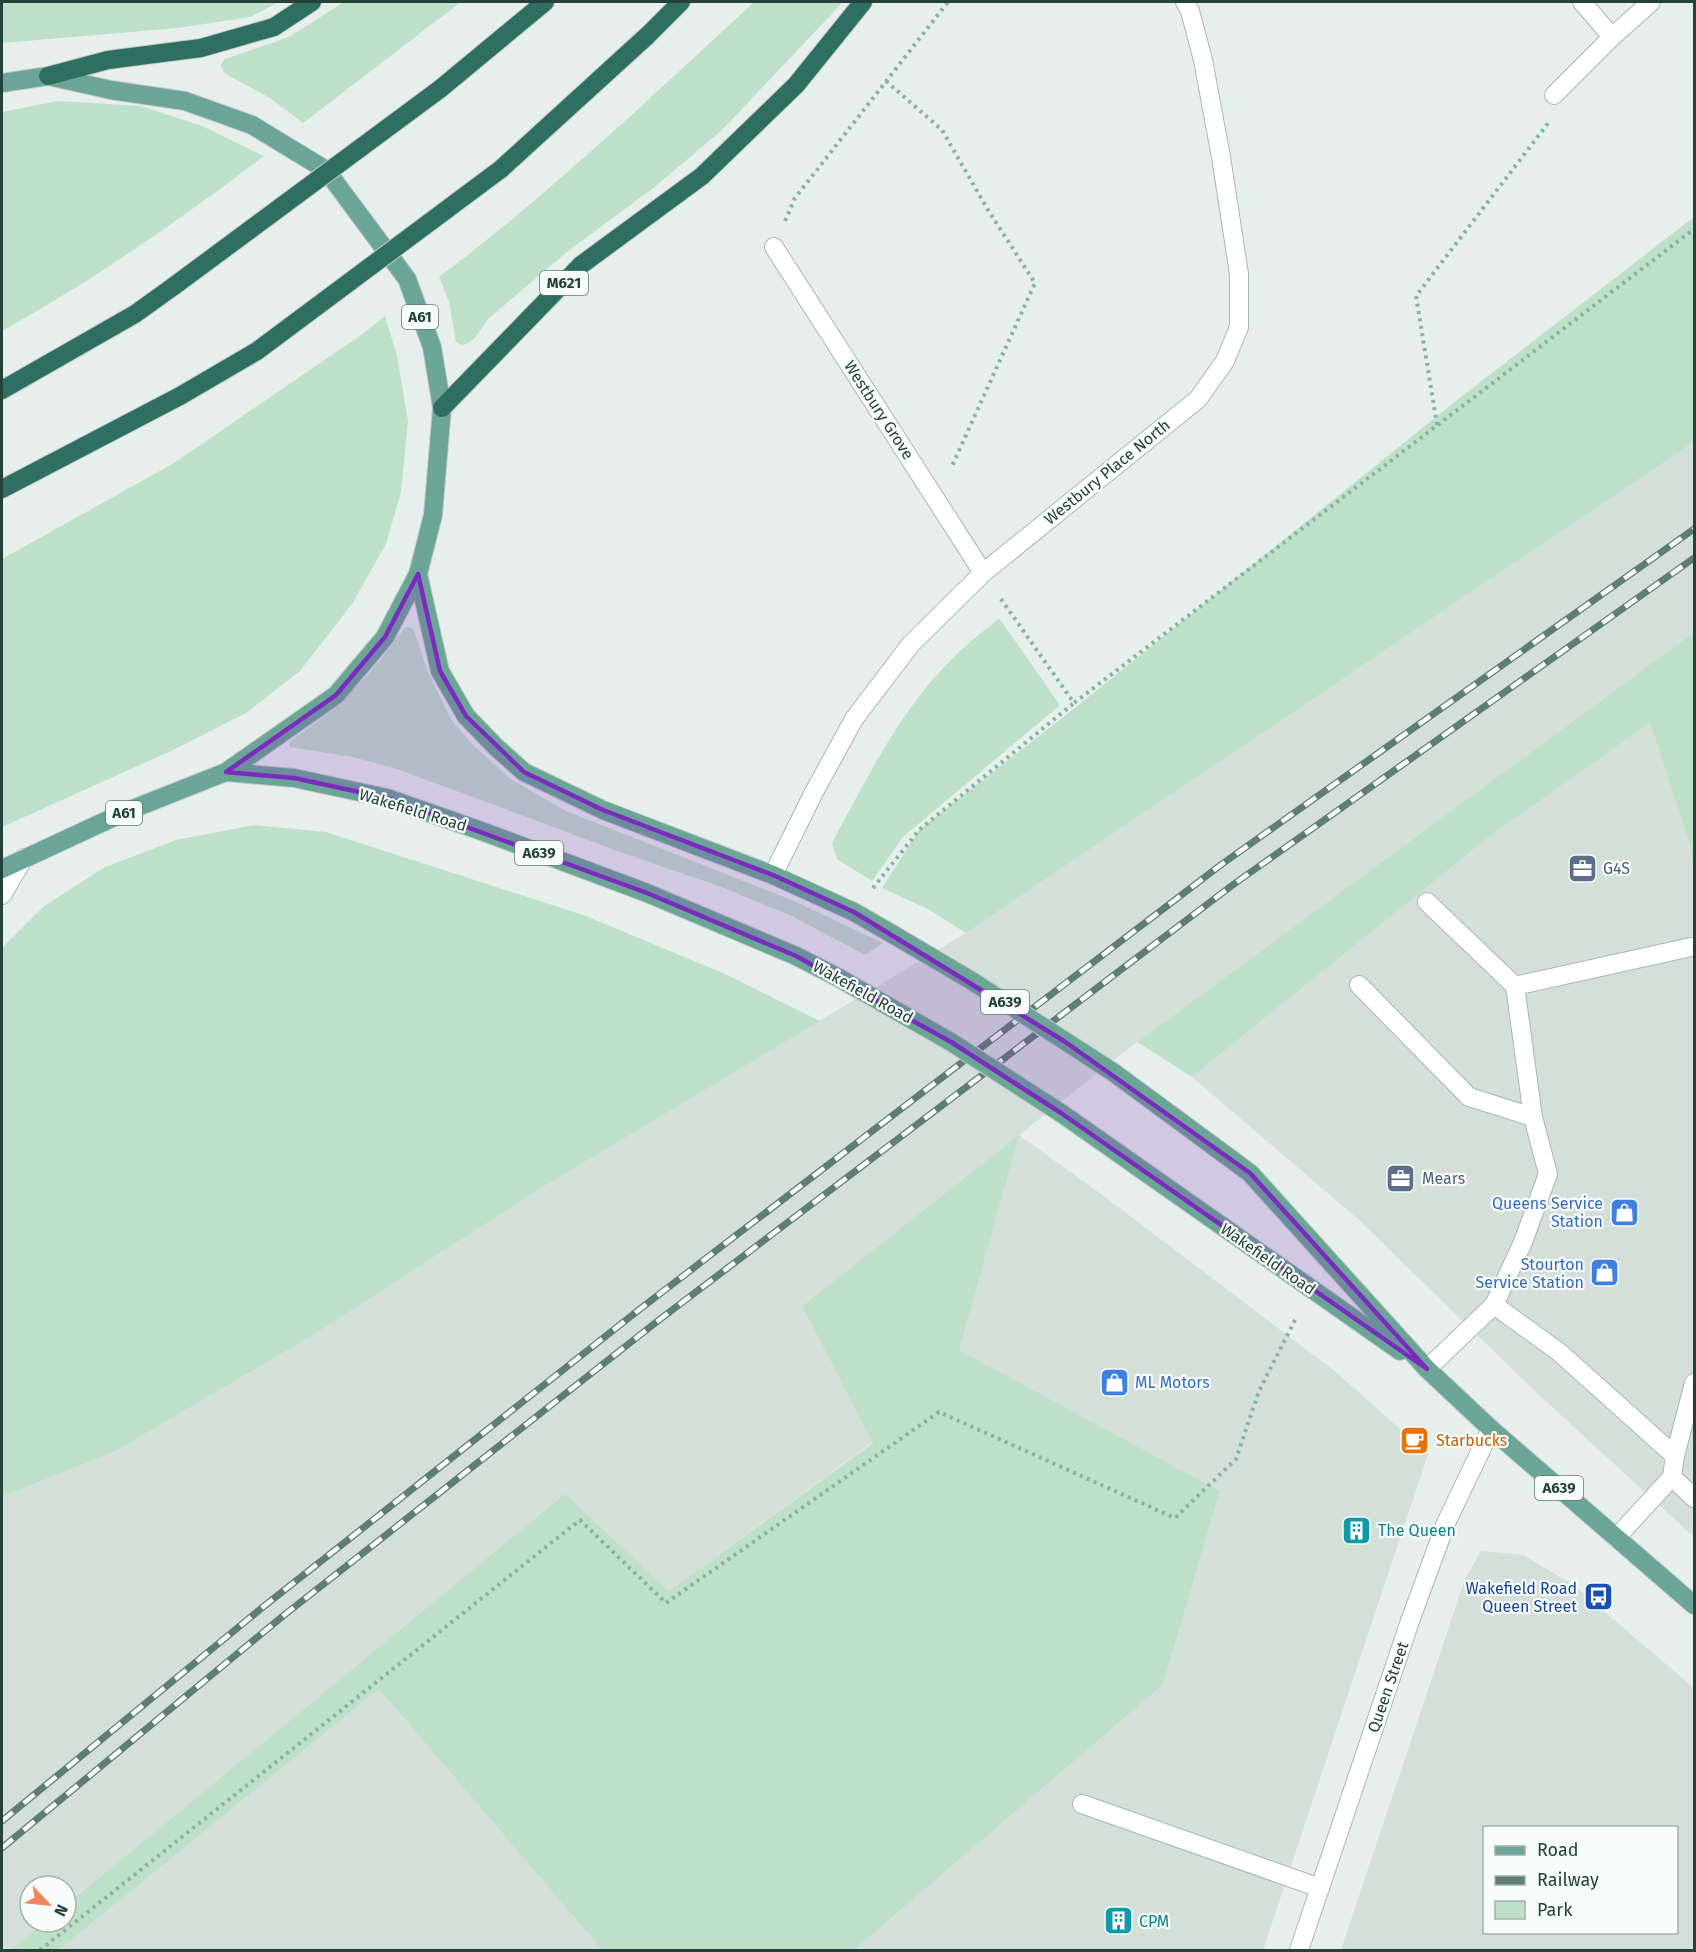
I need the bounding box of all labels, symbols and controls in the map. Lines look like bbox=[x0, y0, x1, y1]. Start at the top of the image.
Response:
road number: M621 bbox=[540, 271, 588, 295]
road number: A61 bbox=[402, 305, 438, 329]
street label: Westbury Grove bbox=[840, 357, 918, 463]
street label: Westbury Place North bbox=[1040, 415, 1174, 529]
street label: Wakefield Road bbox=[357, 785, 469, 835]
road number: A61 bbox=[106, 801, 142, 825]
road number: A639 bbox=[515, 841, 563, 865]
office icon: G4S bbox=[1566, 852, 1598, 884]
place label: G4S bbox=[1603, 859, 1630, 878]
street label: Wakefield Road bbox=[810, 957, 916, 1027]
road number: A639 bbox=[981, 990, 1029, 1014]
office icon: Mears bbox=[1385, 1162, 1417, 1194]
place label: Mears bbox=[1422, 1169, 1465, 1188]
place label: Queens Service Station bbox=[1492, 1194, 1603, 1231]
shop icon: Queens Service Station bbox=[1608, 1196, 1640, 1228]
street label: Wakefield Road bbox=[1217, 1219, 1319, 1299]
place label: Stourton Service Station bbox=[1476, 1255, 1584, 1292]
shop icon: Stourton Service Station bbox=[1589, 1257, 1621, 1289]
shop icon: ML Motors bbox=[1098, 1366, 1130, 1398]
place label: ML Motors bbox=[1135, 1373, 1210, 1392]
cafe icon: Starbucks bbox=[1399, 1424, 1431, 1456]
place label: Starbucks bbox=[1436, 1431, 1507, 1450]
road number: A639 bbox=[1535, 1476, 1583, 1500]
building icon: The Queen bbox=[1341, 1514, 1373, 1546]
place label: The Queen bbox=[1378, 1521, 1456, 1540]
place label: Wakefield Road Queen Street bbox=[1466, 1579, 1577, 1616]
bus stop icon: Wakefield Road Queen Street bbox=[1582, 1581, 1614, 1613]
street label: Queen Street bbox=[1364, 1639, 1412, 1735]
legend bbox=[1483, 1826, 1678, 1934]
text: Road bbox=[1537, 1839, 1579, 1861]
text: Railway bbox=[1537, 1869, 1599, 1891]
north arrow bbox=[18, 1874, 78, 1934]
text: Park bbox=[1537, 1899, 1573, 1921]
text: N bbox=[50, 1901, 72, 1919]
building icon: CPM bbox=[1102, 1905, 1134, 1937]
place label: CPM bbox=[1139, 1912, 1169, 1931]

